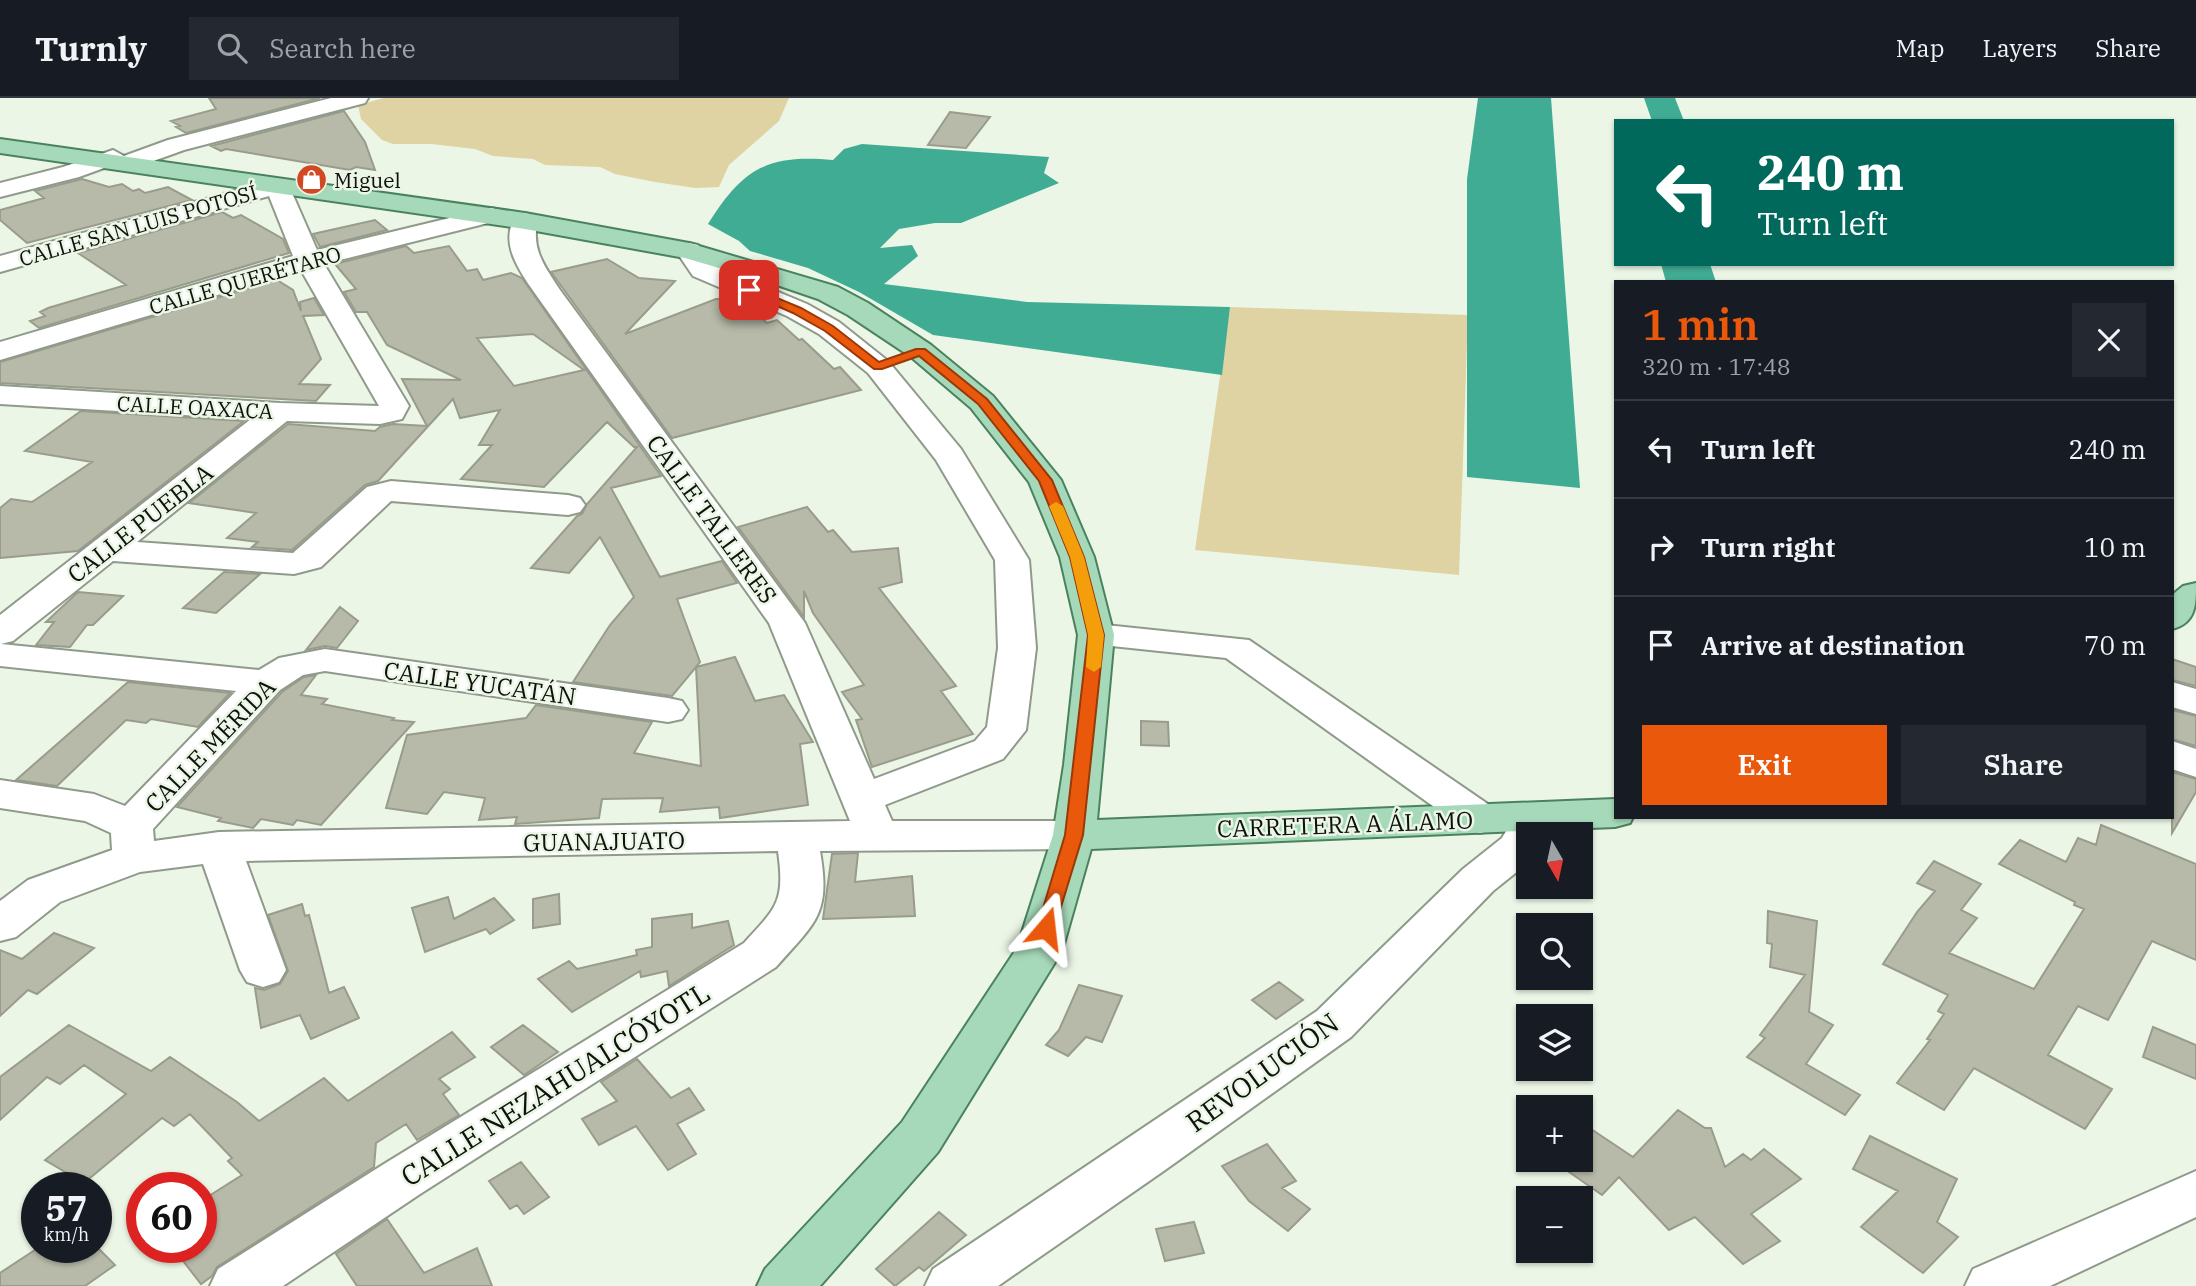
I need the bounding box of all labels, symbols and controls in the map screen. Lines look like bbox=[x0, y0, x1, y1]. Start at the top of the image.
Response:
search box bbox=[189, 17, 679, 80]
text: Turnly bbox=[35, 27, 147, 70]
icon: search bbox=[213, 29, 251, 67]
text: Search here bbox=[269, 31, 416, 65]
text: Map bbox=[1896, 32, 1944, 64]
text: Layers bbox=[1982, 32, 2057, 64]
text: Share bbox=[2095, 32, 2161, 64]
text: 240 m bbox=[1757, 140, 1904, 203]
icon: left bbox=[1642, 147, 1733, 238]
shop icon: Miguel bbox=[294, 163, 328, 197]
place label: Miguel bbox=[334, 166, 401, 194]
street label: CALLE SAN LUIS POTOSÍ bbox=[16, 178, 260, 272]
text: Turn left bbox=[1757, 202, 1888, 244]
street label: CALLE QUERÉTARO bbox=[146, 239, 344, 321]
pin bbox=[719, 260, 779, 320]
icon: arrive bbox=[730, 271, 768, 309]
text: 1 min bbox=[1642, 297, 1759, 352]
button: close bbox=[2072, 303, 2146, 377]
text: 320 m · 17:48 bbox=[1642, 351, 1791, 381]
street label: CALLE OAXACA bbox=[116, 389, 274, 425]
street label: CALLE TALLERES bbox=[640, 428, 784, 610]
icon: left bbox=[1642, 430, 1680, 468]
text: Turn left bbox=[1701, 432, 1815, 466]
text: 240 m bbox=[2068, 432, 2146, 466]
street label: CALLE PUEBLA bbox=[61, 456, 220, 590]
icon: right bbox=[1642, 528, 1680, 566]
text: Turn right bbox=[1701, 530, 1835, 564]
text: 10 m bbox=[2084, 530, 2146, 564]
icon: arrive bbox=[1642, 626, 1680, 664]
text: Arrive at destination bbox=[1701, 628, 1965, 662]
text: 70 m bbox=[2084, 628, 2146, 662]
street label: CALLE YUCATÁN bbox=[382, 654, 578, 712]
street label: CALLE MÉRIDA bbox=[138, 671, 283, 819]
button: Exit bbox=[1642, 725, 1887, 805]
button: Share bbox=[1901, 725, 2146, 805]
street label: CARRETERA A ÁLAMO bbox=[1216, 804, 1474, 844]
north arrow bbox=[1516, 822, 1592, 900]
map controls bbox=[1516, 822, 1593, 1263]
street label: GUANAJUATO bbox=[523, 824, 685, 858]
position arrow bbox=[1009, 891, 1083, 965]
button: search bbox=[1516, 913, 1593, 990]
street label: CALLE NEZAHUALCÓYOTL bbox=[394, 974, 716, 1194]
street label: REVOLUCIÓN bbox=[1178, 1004, 1346, 1140]
button: layers bbox=[1516, 1004, 1593, 1081]
button: + bbox=[1516, 1095, 1593, 1172]
speed limit sign: 60 bbox=[126, 1172, 217, 1263]
text: 57 bbox=[45, 1185, 88, 1231]
button: − bbox=[1516, 1186, 1593, 1263]
text: km/h bbox=[44, 1223, 89, 1246]

